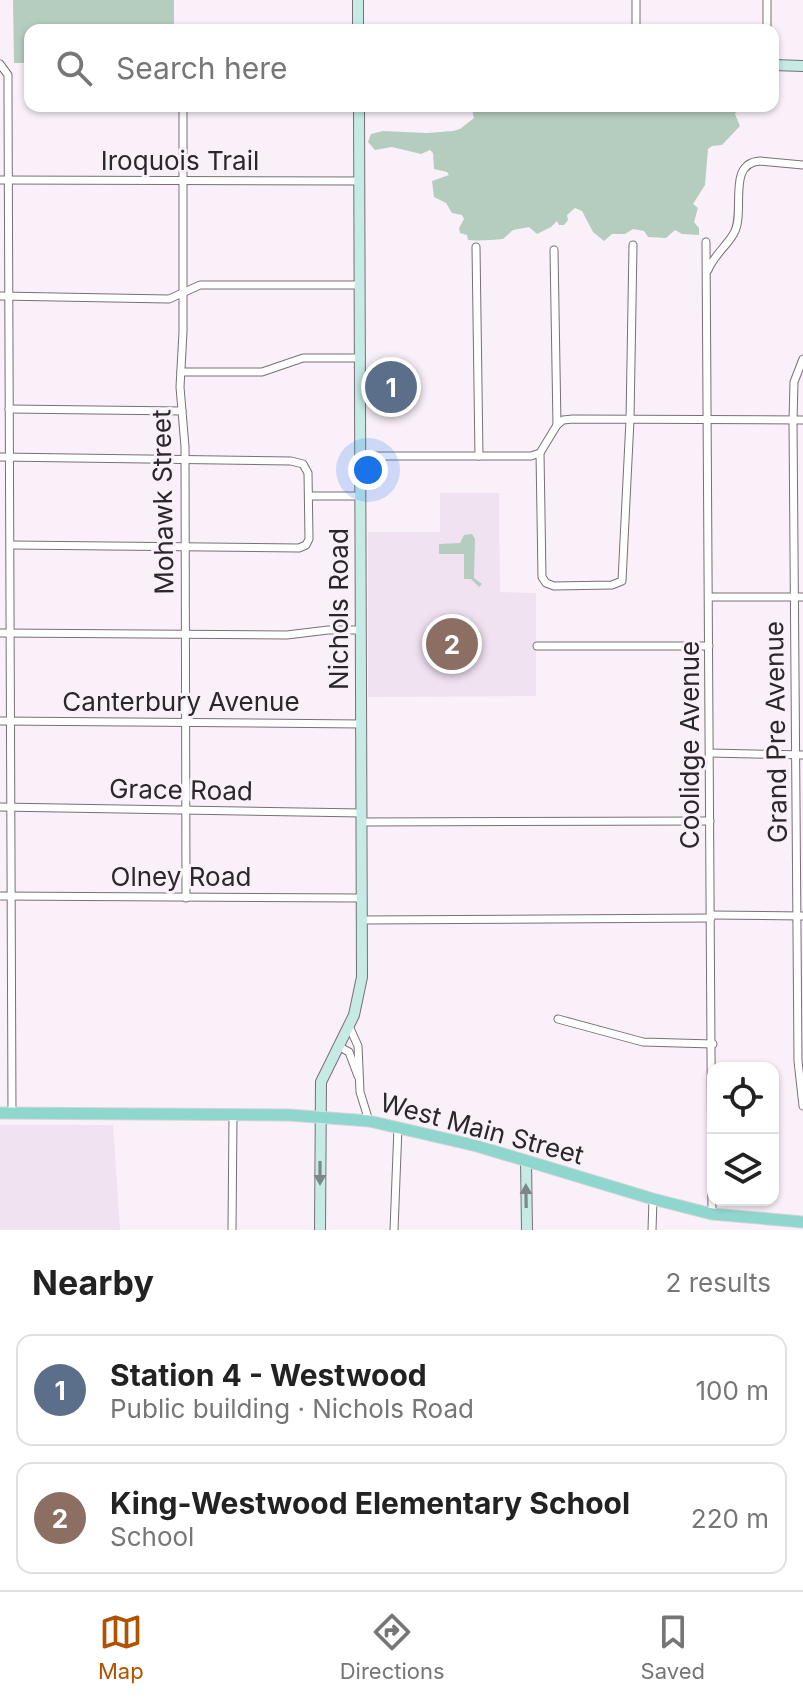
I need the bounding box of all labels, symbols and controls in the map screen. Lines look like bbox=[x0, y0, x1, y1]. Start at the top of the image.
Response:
search box bbox=[24, 24, 779, 112]
icon: search bbox=[52, 46, 96, 90]
text: Search here bbox=[116, 50, 288, 86]
street label: Iroquois Trail bbox=[101, 145, 259, 176]
pin: 1 bbox=[365, 357, 417, 417]
street label: Mohawk Street bbox=[145, 409, 180, 595]
your location bbox=[348, 450, 388, 490]
street label: Nichols Road bbox=[323, 528, 354, 690]
pin: 2 bbox=[426, 614, 478, 674]
street label: Grand Pre Avenue bbox=[758, 621, 793, 843]
street label: Coolidge Avenue bbox=[674, 641, 705, 849]
street label: Canterbury Avenue bbox=[62, 686, 300, 717]
street label: Grace Road bbox=[109, 773, 253, 806]
street label: Olney Road bbox=[111, 861, 251, 892]
map controls bbox=[707, 1062, 779, 1206]
button: locate bbox=[707, 1062, 779, 1134]
street label: West Main Street bbox=[377, 1086, 587, 1171]
button: layers bbox=[707, 1134, 779, 1206]
one-way arrow bbox=[314, 1161, 327, 1186]
one-way arrow bbox=[520, 1183, 533, 1208]
text: Nearby bbox=[32, 1262, 154, 1303]
text: 2 results bbox=[666, 1267, 771, 1298]
text: Station 4 - Westwood bbox=[110, 1357, 427, 1393]
text: 1 bbox=[54, 1375, 66, 1406]
text: 100 m bbox=[696, 1375, 769, 1406]
text: Public building · Nichols Road bbox=[110, 1393, 474, 1424]
text: King-Westwood Elementary School bbox=[110, 1485, 630, 1521]
text: 2 bbox=[52, 1503, 68, 1534]
text: 220 m bbox=[691, 1503, 769, 1534]
text: School bbox=[110, 1521, 194, 1552]
tab: Map bbox=[98, 1610, 144, 1684]
tab: Directions bbox=[340, 1610, 445, 1684]
tab: Saved bbox=[641, 1610, 705, 1684]

